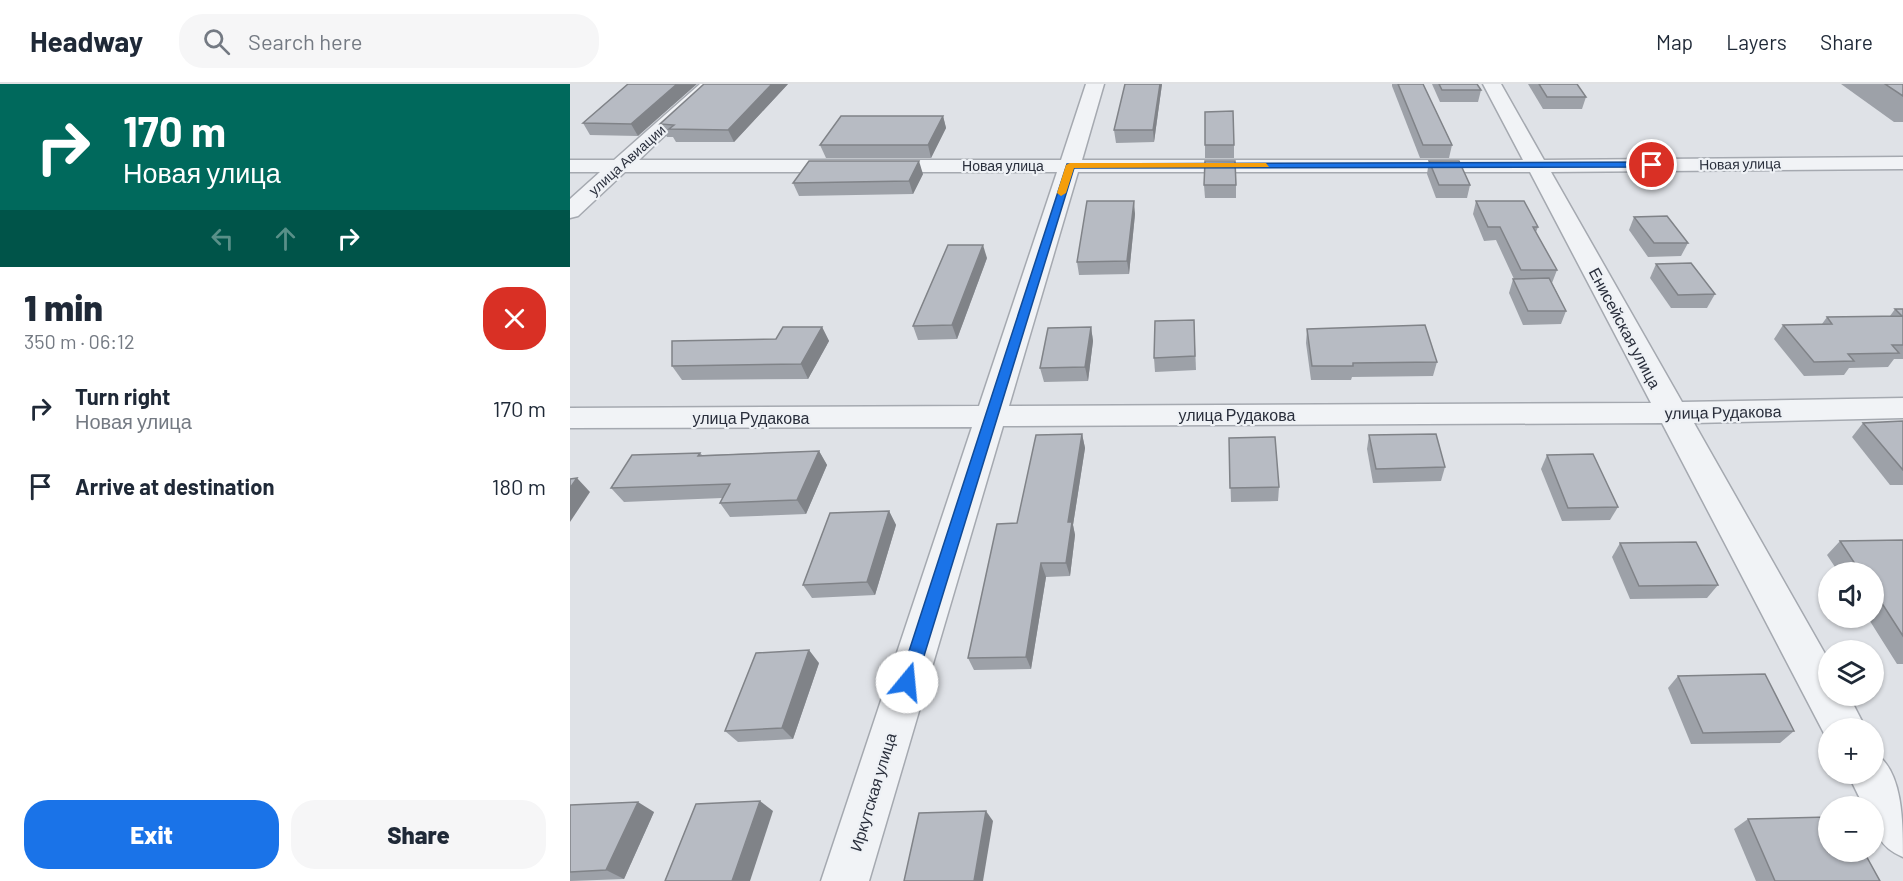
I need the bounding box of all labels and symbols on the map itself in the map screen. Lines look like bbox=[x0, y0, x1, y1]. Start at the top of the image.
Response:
street label: улица Авиации bbox=[585, 121, 669, 199]
pin bbox=[1626, 139, 1677, 190]
street label: Новая улица bbox=[1699, 154, 1781, 173]
street label: Новая улица bbox=[962, 157, 1044, 174]
street label: Енисейская улица bbox=[1586, 264, 1665, 392]
street label: улица Рудакова bbox=[1664, 401, 1782, 422]
street label: улица Рудакова bbox=[1179, 405, 1296, 424]
street label: улица Рудакова bbox=[693, 408, 810, 427]
position arrow bbox=[875, 650, 939, 714]
street label: Иркутская улица bbox=[845, 730, 900, 853]

